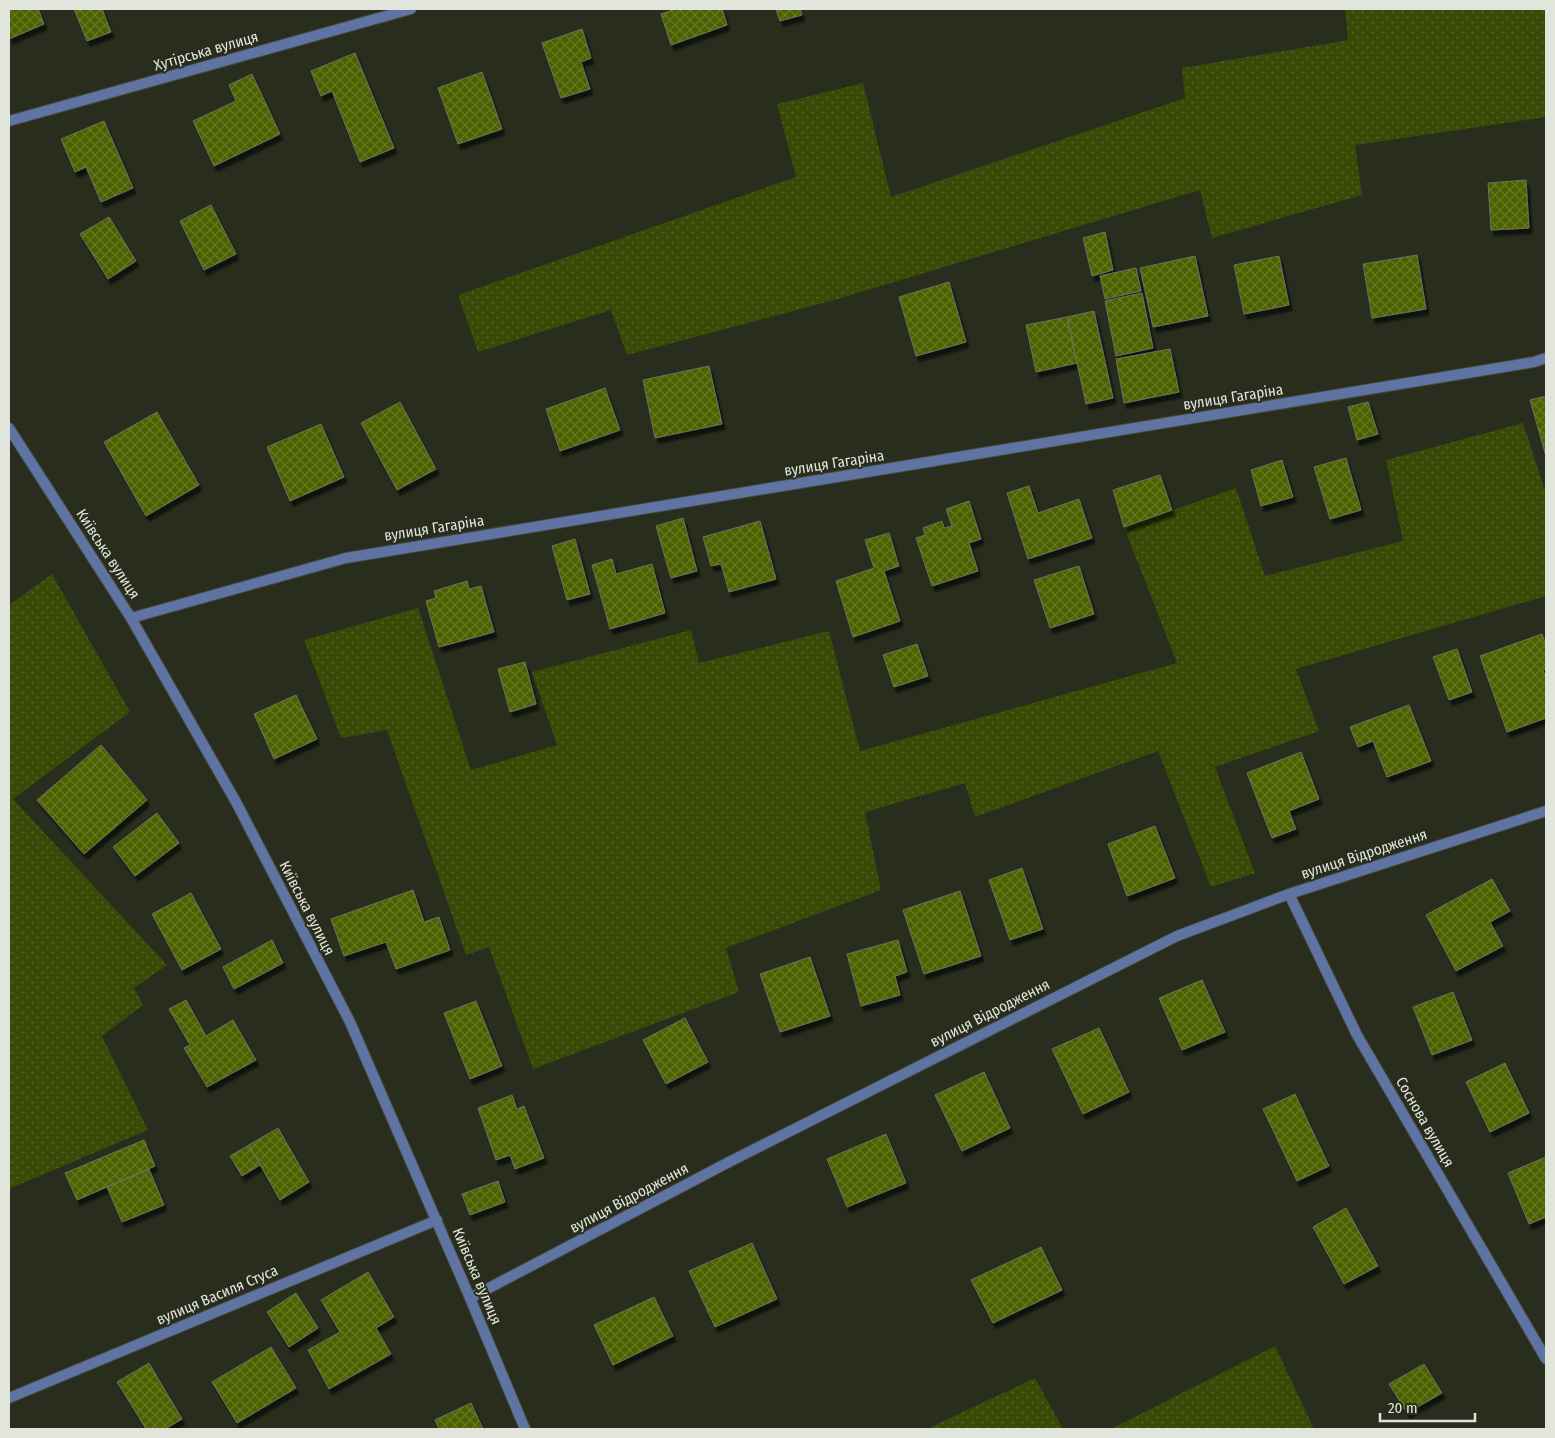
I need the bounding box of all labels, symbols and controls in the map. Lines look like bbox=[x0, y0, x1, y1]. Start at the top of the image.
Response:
street label: Хутірська вулиця bbox=[152, 27, 260, 75]
street label: вулиця Гагаріна bbox=[1182, 380, 1284, 414]
street label: вулиця Гагаріна bbox=[783, 446, 885, 480]
street label: Київська вулиця bbox=[72, 506, 144, 602]
street label: вулиця Гагаріна bbox=[383, 511, 485, 545]
street label: вулиця Відродження bbox=[1299, 825, 1429, 883]
street label: Київська вулиця bbox=[276, 858, 338, 958]
street label: вулиця Відродження bbox=[927, 975, 1053, 1051]
street label: Соснова вулиця bbox=[1392, 1074, 1458, 1170]
street label: вулиця Відродження bbox=[567, 1159, 691, 1237]
street label: Київська вулиця bbox=[449, 1225, 505, 1327]
street label: вулиця Василя Стуса bbox=[153, 1261, 281, 1329]
scale bar bbox=[1380, 1390, 1475, 1422]
text: 20 m bbox=[1388, 1399, 1418, 1417]

